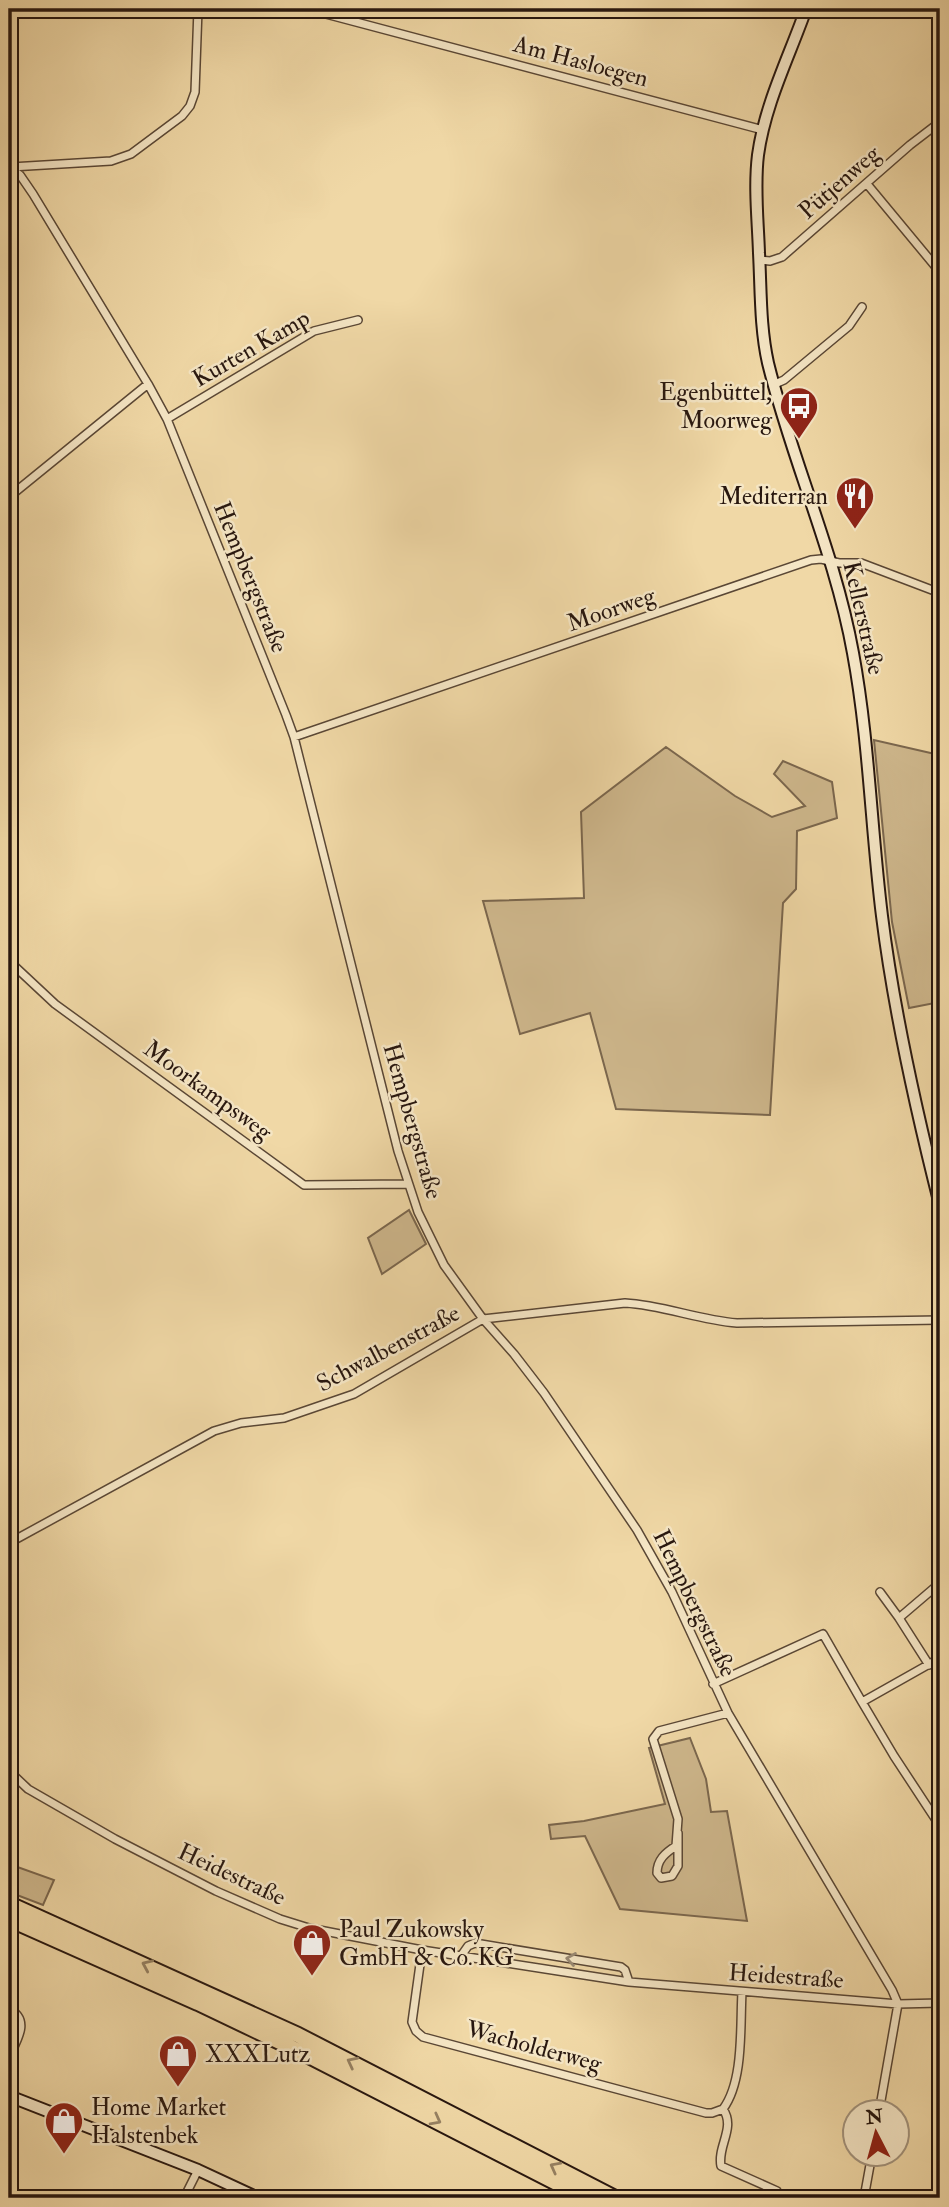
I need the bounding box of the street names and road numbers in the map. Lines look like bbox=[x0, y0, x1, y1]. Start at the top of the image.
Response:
street label: Am Hasloegen bbox=[509, 28, 652, 94]
street label: Pütjenweg bbox=[792, 138, 887, 226]
street label: Kurten Kamp bbox=[187, 302, 315, 394]
street label: Hempbergstraße bbox=[206, 497, 295, 657]
street label: Kellerstraße bbox=[835, 558, 892, 678]
street label: Moorweg bbox=[563, 580, 660, 639]
street label: Moorkampsweg bbox=[137, 1033, 279, 1148]
street label: Hempbergstraße bbox=[376, 1040, 450, 1202]
street label: Schwalbenstraße bbox=[311, 1298, 465, 1399]
street label: Hempbergstraße bbox=[645, 1524, 744, 1682]
street label: Heidestraße bbox=[173, 1836, 291, 1913]
street label: Heidestraße bbox=[727, 1957, 845, 1996]
street label: Wacholderweg bbox=[462, 2013, 606, 2080]

